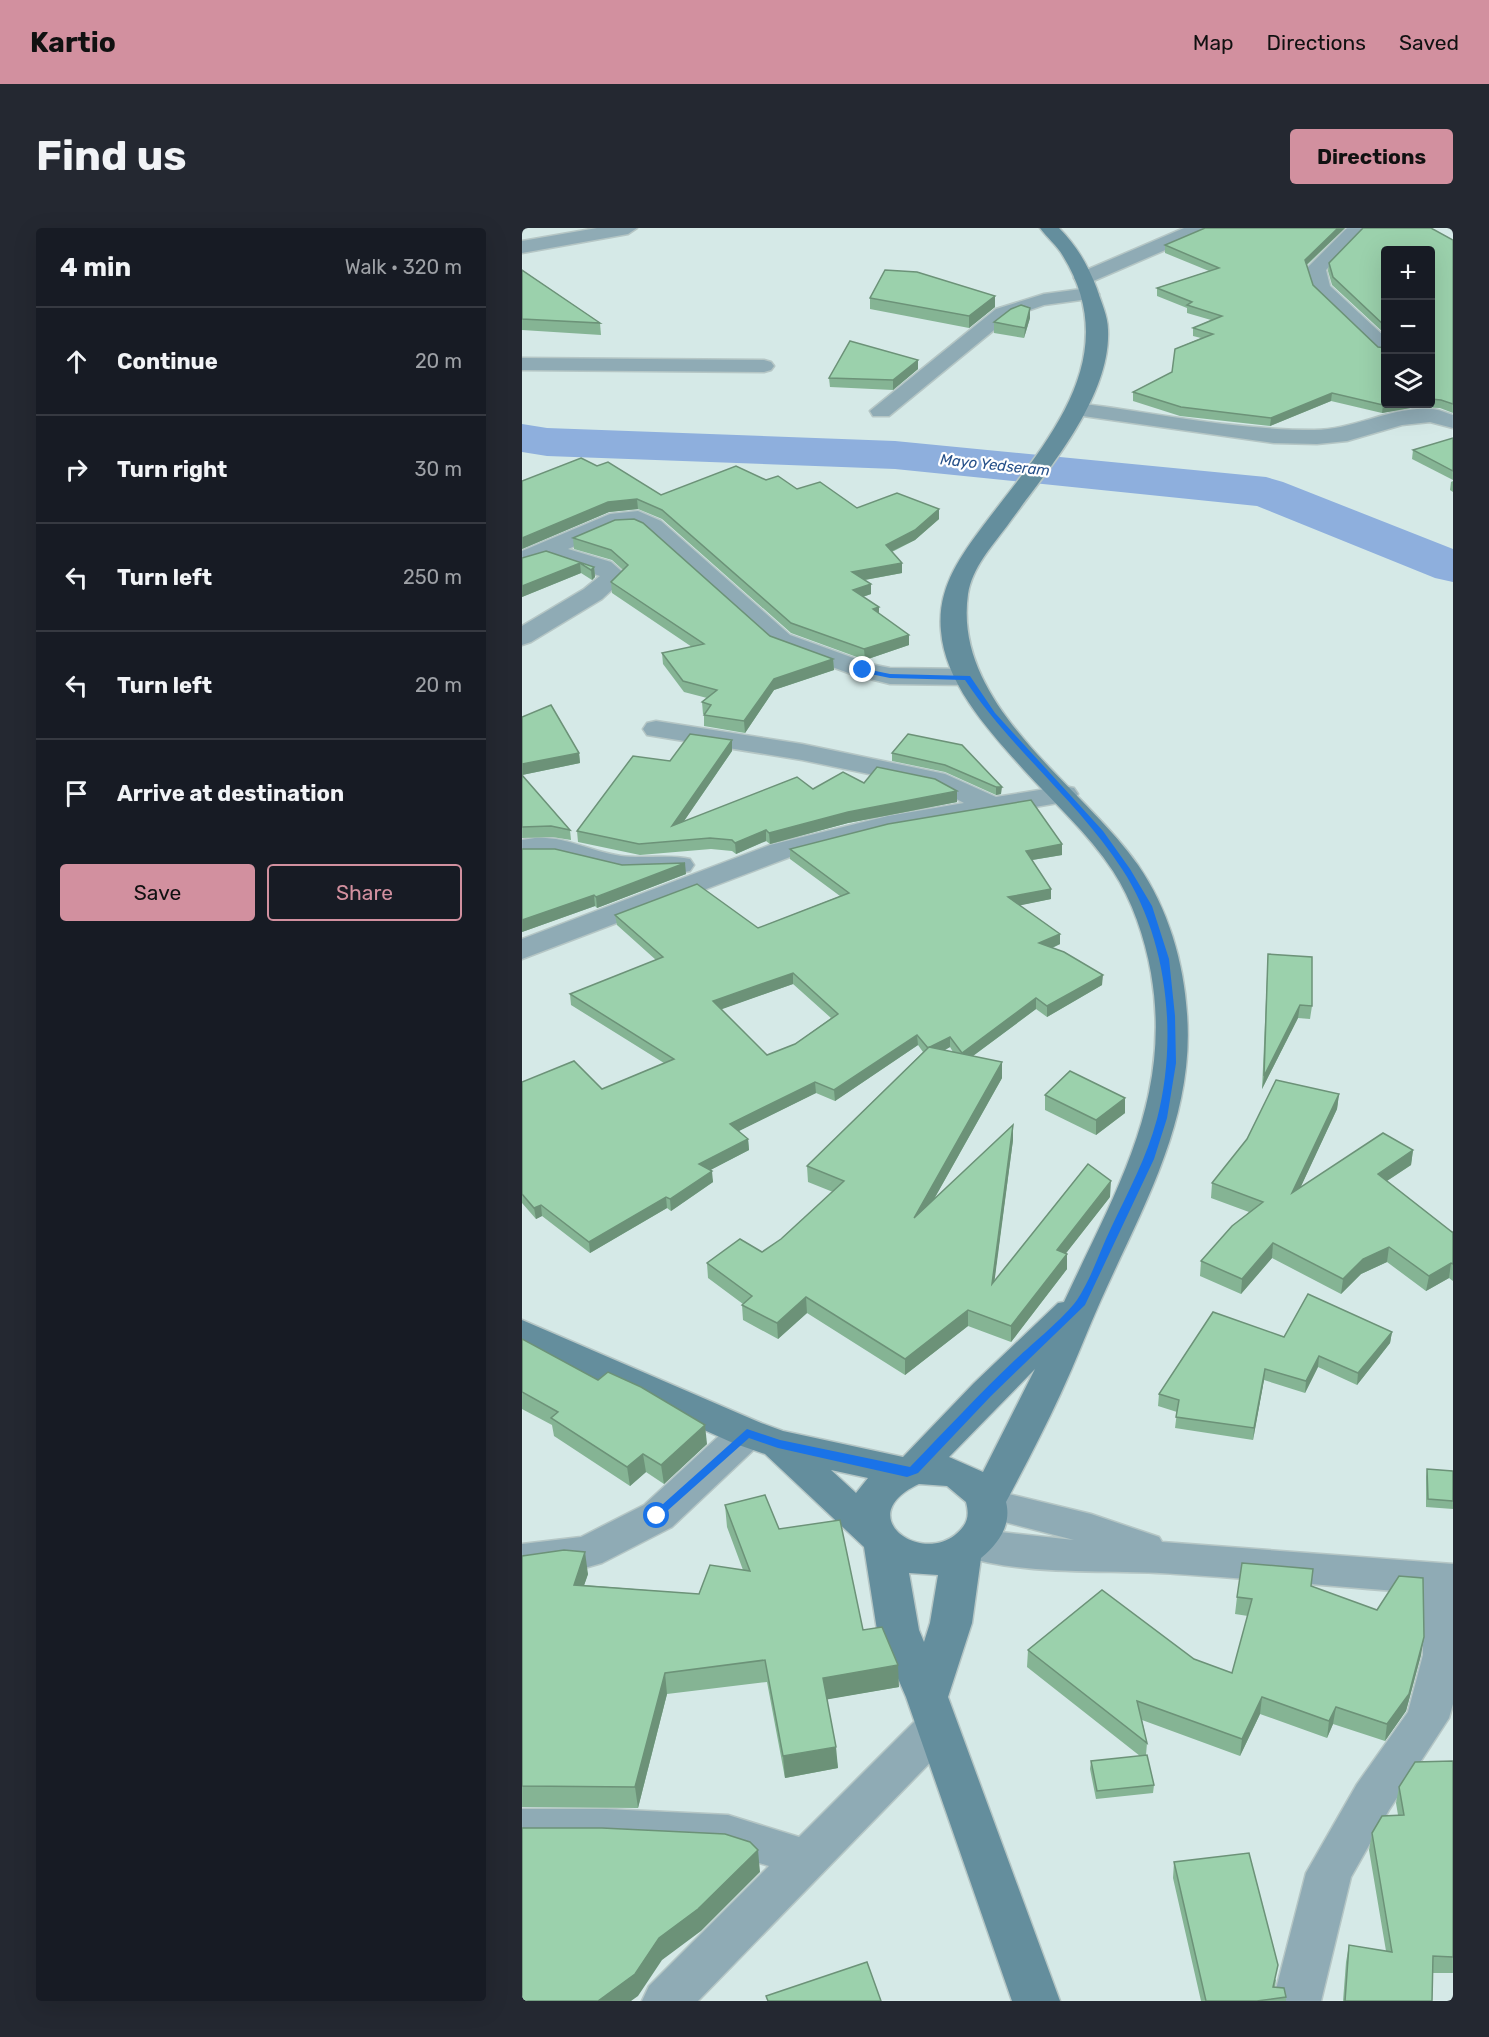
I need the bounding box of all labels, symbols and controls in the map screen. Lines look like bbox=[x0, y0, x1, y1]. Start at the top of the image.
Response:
text: Kartio bbox=[30, 26, 116, 59]
text: Map bbox=[1193, 30, 1234, 55]
text: Directions bbox=[1267, 30, 1366, 55]
text: Saved bbox=[1399, 30, 1459, 55]
button: Directions bbox=[1290, 129, 1453, 184]
text: Find us bbox=[36, 131, 187, 181]
map controls bbox=[1381, 246, 1435, 408]
button: + bbox=[1381, 246, 1435, 300]
text: 4 min bbox=[60, 252, 131, 283]
text: Walk · 320 m bbox=[345, 255, 462, 279]
button: − bbox=[1381, 300, 1435, 354]
icon: ahead bbox=[60, 345, 93, 378]
text: Continue bbox=[117, 348, 218, 375]
text: 20 m bbox=[415, 349, 462, 373]
button: layers bbox=[1381, 354, 1435, 408]
water label: Mayo Yedseram bbox=[939, 450, 1051, 480]
icon: right bbox=[60, 453, 93, 486]
text: Turn right bbox=[117, 456, 227, 483]
text: 30 m bbox=[415, 457, 462, 481]
icon: left bbox=[60, 561, 93, 594]
text: Turn left bbox=[117, 564, 212, 591]
text: 250 m bbox=[403, 565, 462, 589]
route end bbox=[849, 656, 875, 682]
icon: left bbox=[60, 669, 93, 702]
text: Turn left bbox=[117, 672, 212, 699]
text: 20 m bbox=[415, 673, 462, 697]
icon: arrive bbox=[60, 777, 93, 810]
text: Arrive at destination bbox=[117, 780, 344, 807]
button: Save bbox=[60, 864, 255, 921]
button: Share bbox=[267, 864, 462, 921]
route start bbox=[643, 1502, 669, 1528]

